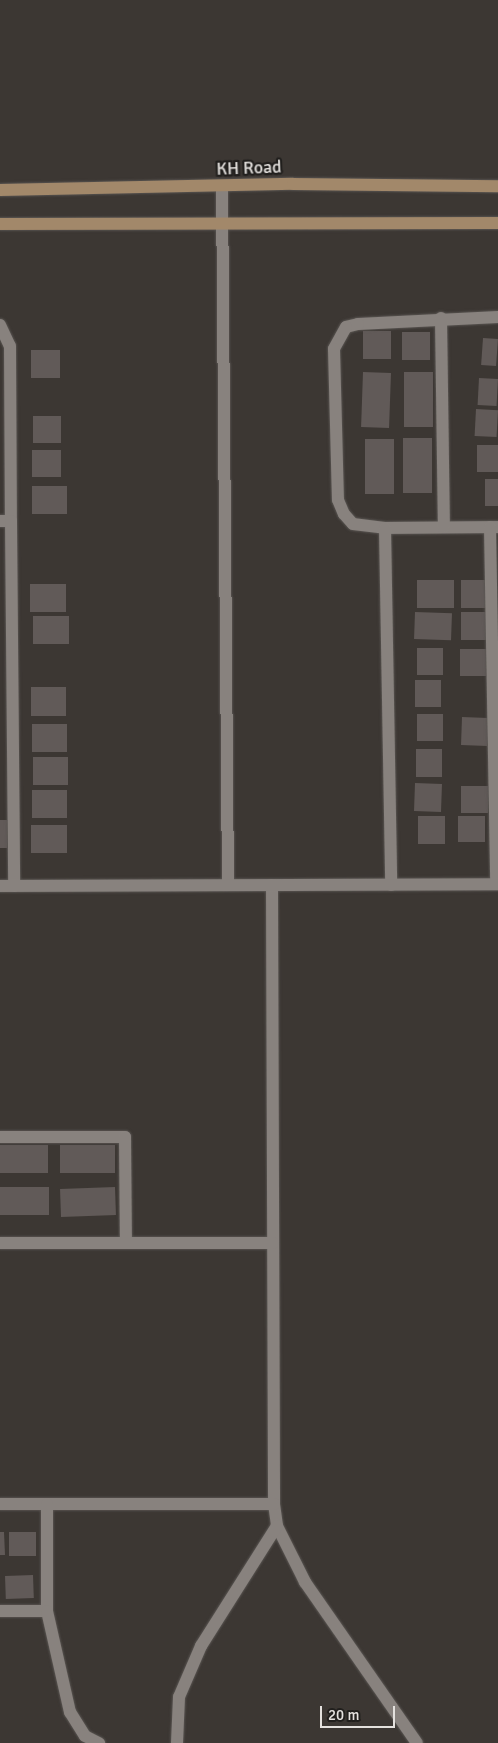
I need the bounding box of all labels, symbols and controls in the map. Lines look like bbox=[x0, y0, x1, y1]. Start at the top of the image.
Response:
street label: KH Road bbox=[216, 156, 282, 180]
scale bar bbox=[323, 1696, 398, 1728]
text: 20 m bbox=[328, 1706, 359, 1724]

